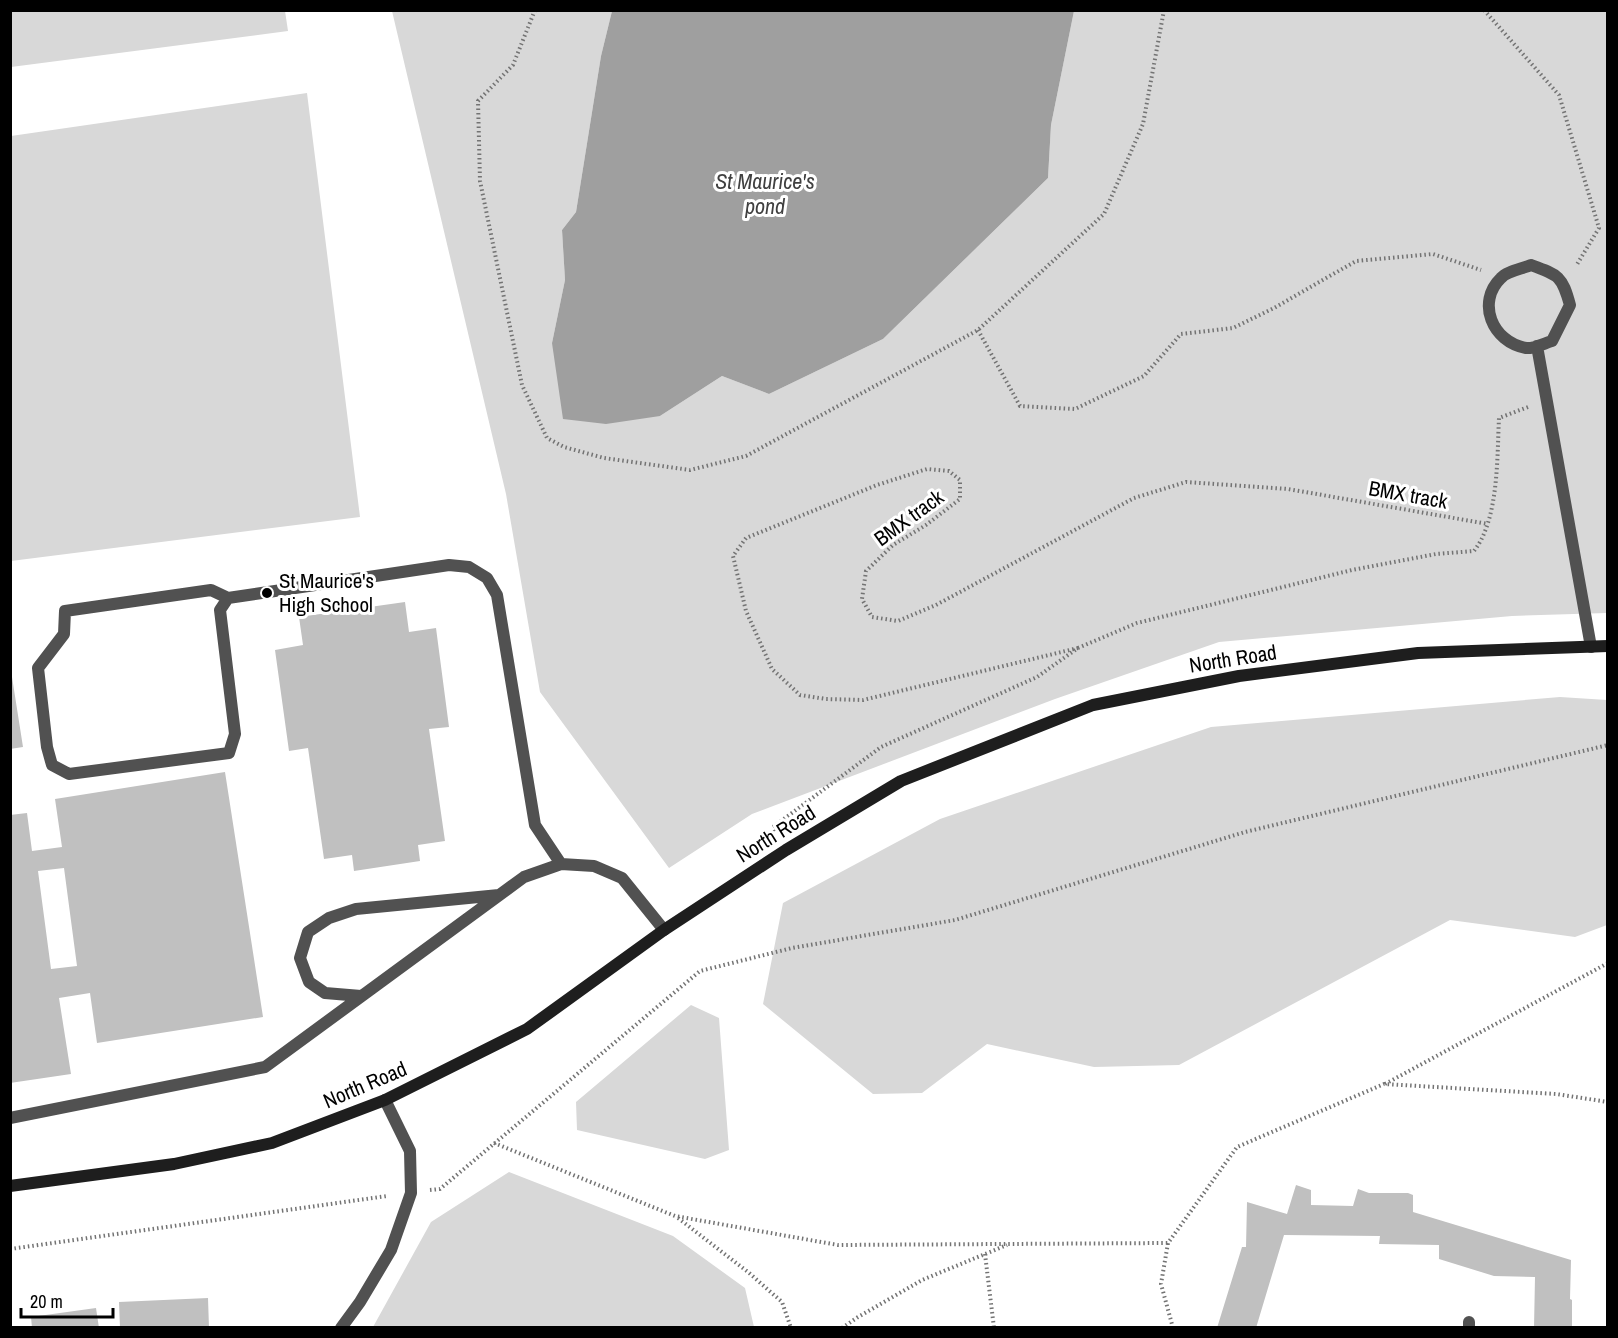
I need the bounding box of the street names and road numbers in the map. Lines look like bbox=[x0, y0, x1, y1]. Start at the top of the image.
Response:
street label: BMX track bbox=[1366, 473, 1450, 516]
street label: BMX track bbox=[868, 482, 950, 553]
street label: North Road bbox=[1187, 637, 1279, 680]
street label: North Road bbox=[731, 798, 821, 869]
street label: North Road bbox=[319, 1054, 411, 1115]

